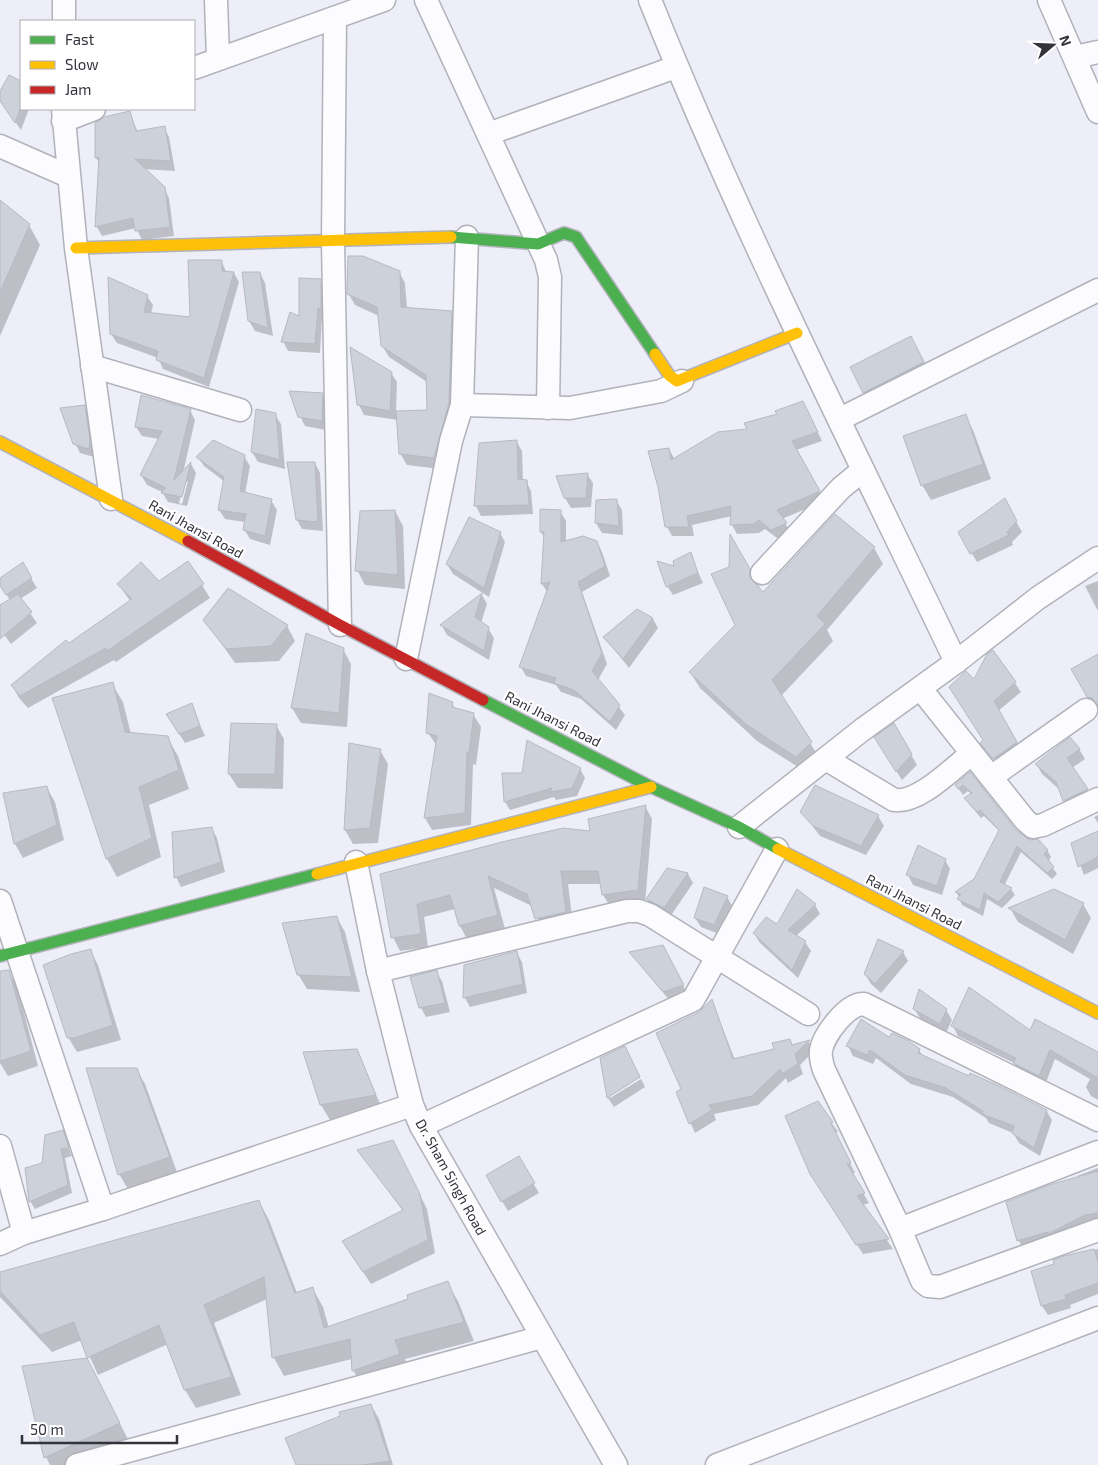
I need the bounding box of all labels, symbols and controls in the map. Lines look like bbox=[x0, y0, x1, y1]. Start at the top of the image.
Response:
legend bbox=[20, 20, 195, 110]
north arrow bbox=[1028, 20, 1078, 70]
text: Fast bbox=[65, 30, 95, 48]
text: N bbox=[1056, 33, 1075, 48]
text: Slow bbox=[65, 55, 99, 73]
text: Jam bbox=[65, 80, 91, 98]
street label: Rani Jhansi Road bbox=[146, 496, 246, 562]
street label: Rani Jhansi Road bbox=[502, 687, 604, 750]
street label: Rani Jhansi Road bbox=[863, 870, 965, 933]
street label: Dr. Sham Singh Road bbox=[412, 1116, 490, 1238]
scale bar bbox=[22, 1412, 178, 1444]
text: 50 m bbox=[30, 1420, 64, 1438]

